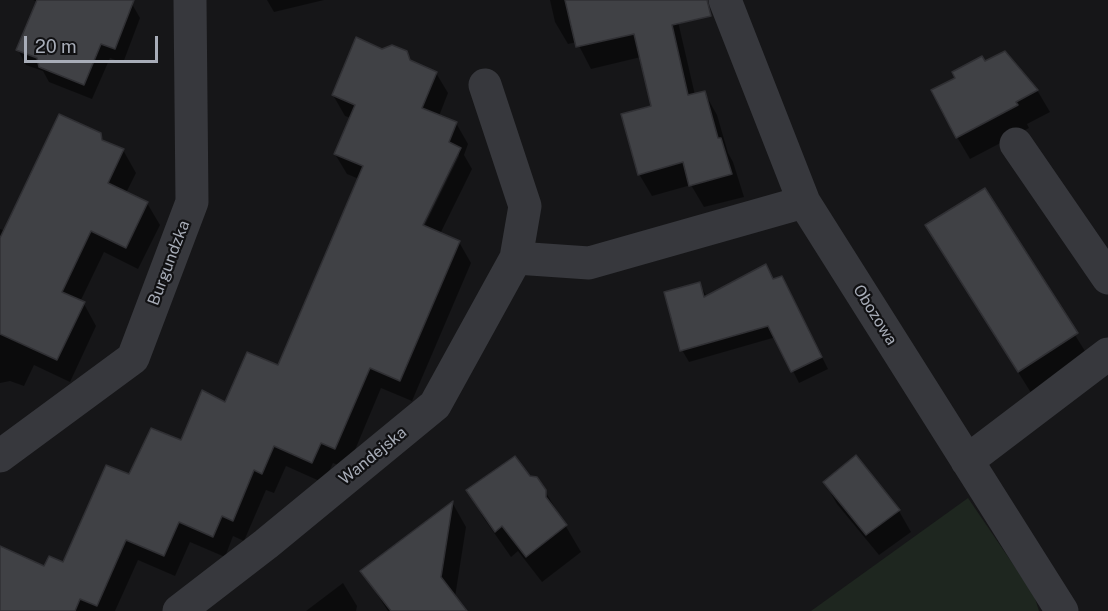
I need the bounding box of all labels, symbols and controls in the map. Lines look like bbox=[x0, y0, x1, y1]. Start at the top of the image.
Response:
scale bar bbox=[27, 24, 160, 62]
text: 20 m bbox=[35, 36, 77, 57]
street label: Burgundzka bbox=[144, 218, 194, 308]
street label: Obozowa bbox=[849, 281, 901, 349]
street label: Wandejska bbox=[335, 423, 411, 489]

